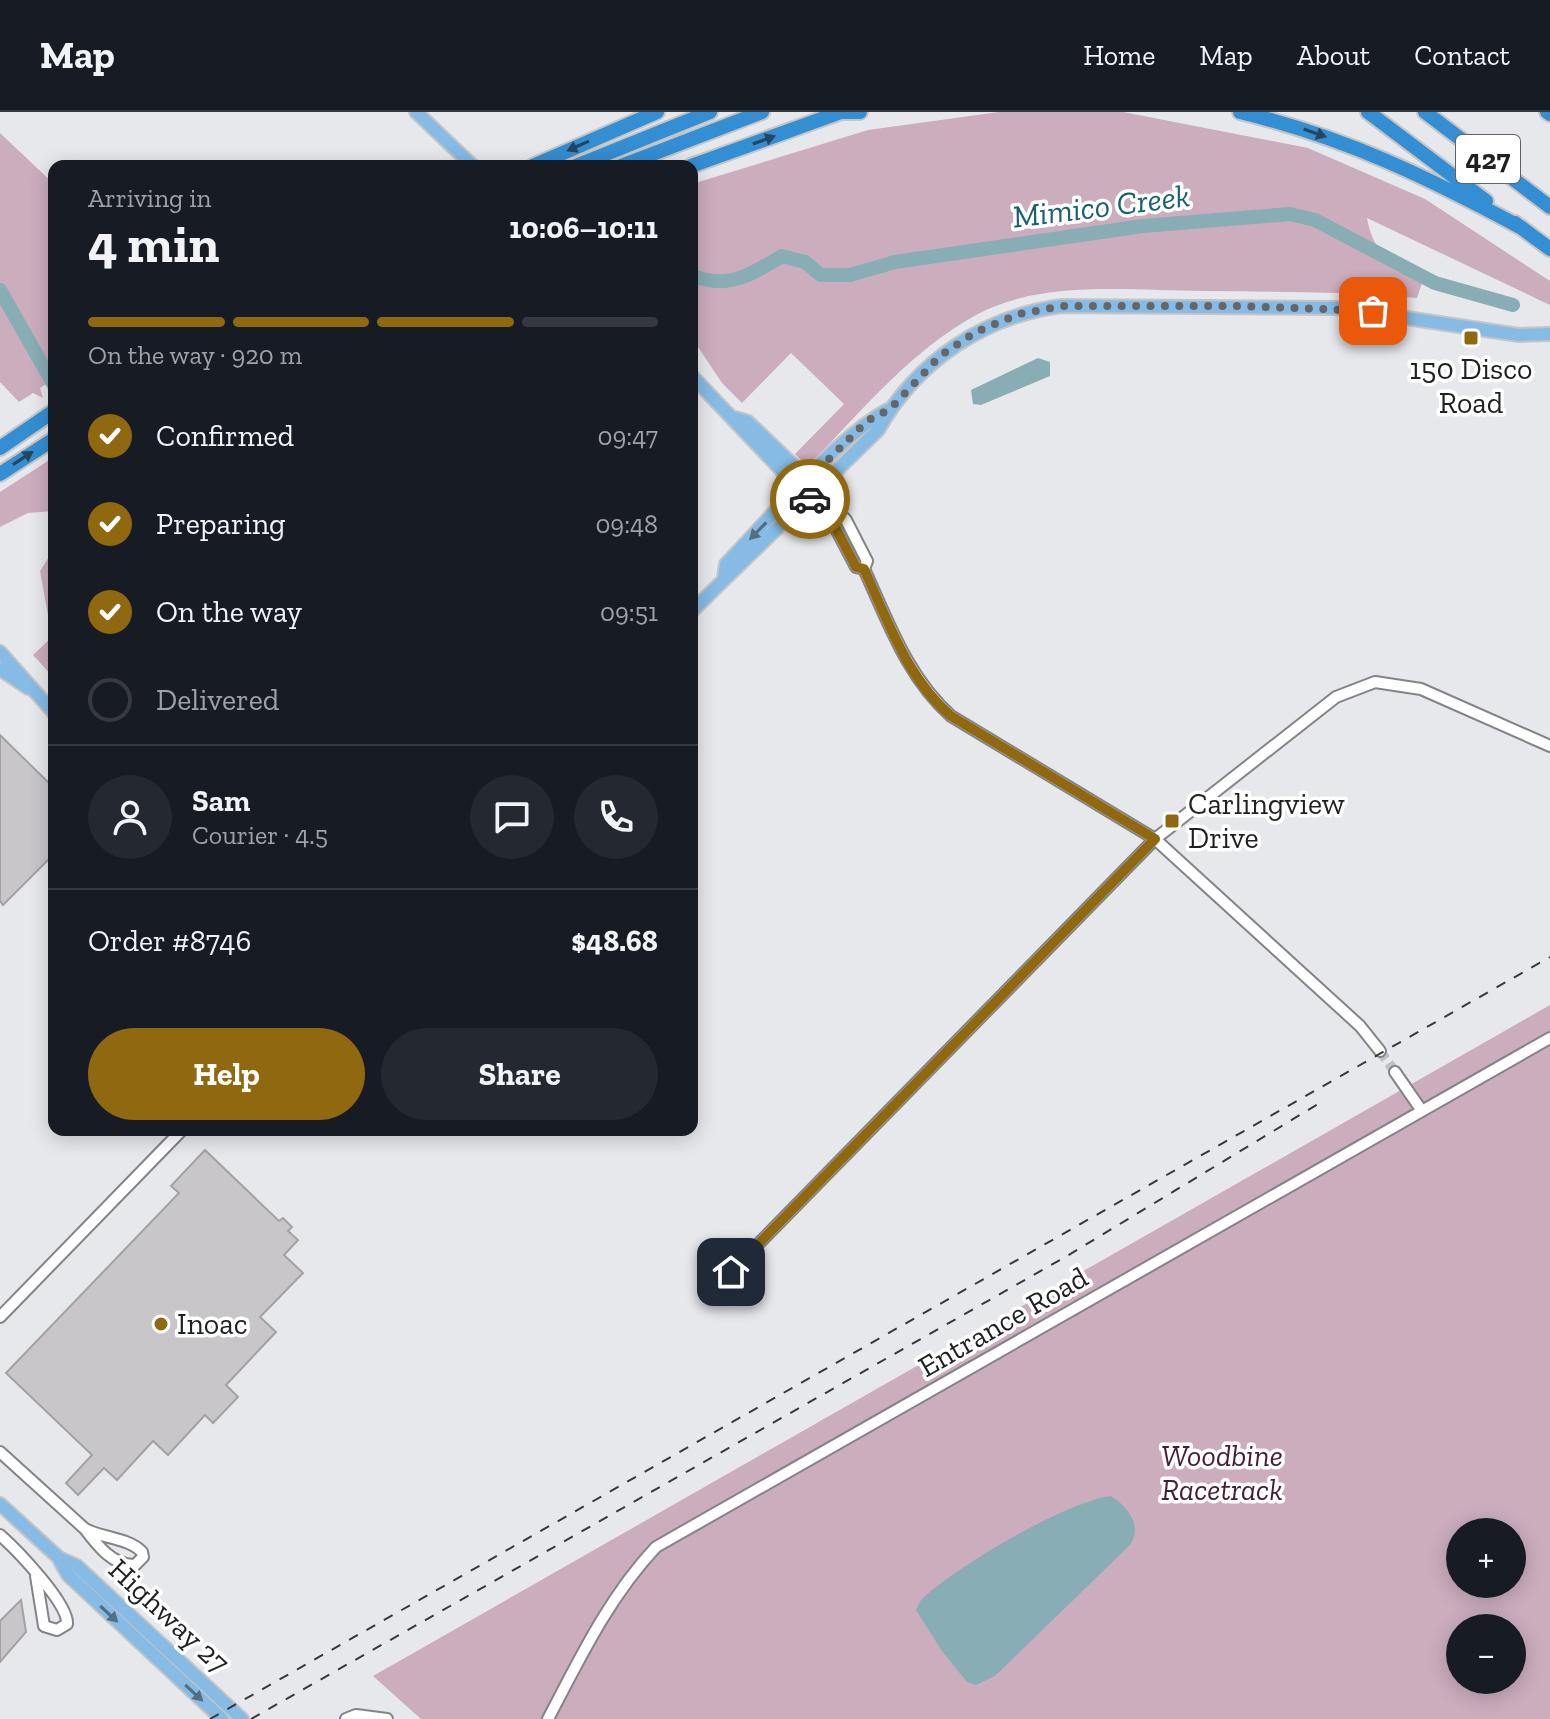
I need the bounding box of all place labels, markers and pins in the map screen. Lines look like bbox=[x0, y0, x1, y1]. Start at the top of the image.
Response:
pin bbox=[1339, 277, 1407, 345]
marker: 150 Disco Road bbox=[1462, 329, 1480, 347]
place label: 150 Disco Road bbox=[1410, 351, 1532, 421]
place label: Carlingview Drive bbox=[1188, 786, 1345, 856]
marker: Carlingview Drive bbox=[1163, 812, 1181, 830]
pin bbox=[697, 1238, 765, 1306]
place label: Inoac bbox=[177, 1306, 248, 1342]
marker: Inoac bbox=[152, 1315, 170, 1333]

